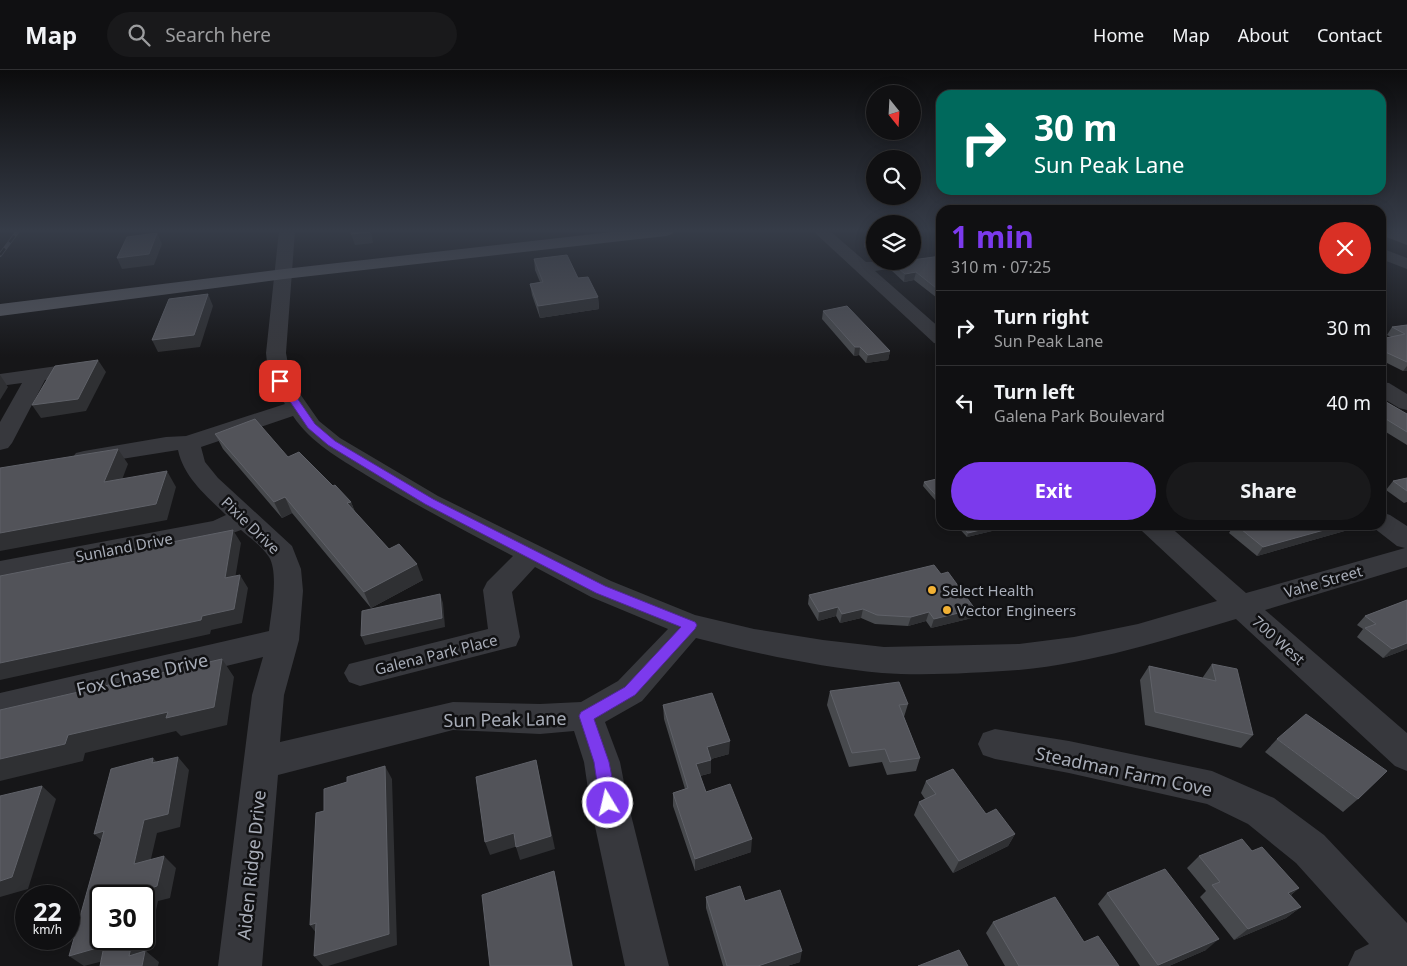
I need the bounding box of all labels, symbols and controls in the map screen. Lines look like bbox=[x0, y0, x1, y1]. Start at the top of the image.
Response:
search box bbox=[107, 12, 457, 57]
text: Map bbox=[25, 18, 77, 51]
icon: search bbox=[125, 21, 153, 49]
text: Search here bbox=[165, 22, 271, 48]
text: Home bbox=[1093, 23, 1144, 47]
text: Map bbox=[1172, 23, 1210, 47]
text: About bbox=[1238, 23, 1289, 47]
text: Contact bbox=[1317, 23, 1382, 47]
north arrow bbox=[866, 85, 921, 140]
map controls bbox=[866, 85, 921, 270]
text: 30 m bbox=[1034, 104, 1117, 151]
icon: right bbox=[951, 110, 1016, 175]
text: Sun Peak Lane bbox=[1034, 149, 1184, 179]
button: search bbox=[866, 150, 921, 205]
button: layers bbox=[866, 215, 921, 270]
text: 1 min bbox=[951, 216, 1034, 257]
button: close bbox=[1319, 222, 1371, 274]
text: 310 m · 07:25 bbox=[951, 256, 1051, 278]
text: Turn right bbox=[994, 304, 1089, 330]
icon: right bbox=[951, 314, 979, 342]
text: 30 m bbox=[1327, 315, 1371, 341]
text: Sun Peak Lane bbox=[994, 330, 1103, 352]
pin bbox=[259, 360, 301, 402]
icon: arrive bbox=[266, 367, 294, 395]
text: Turn left bbox=[994, 379, 1075, 405]
icon: left bbox=[951, 389, 979, 417]
text: 40 m bbox=[1327, 390, 1371, 416]
text: Galena Park Boulevard bbox=[994, 405, 1165, 427]
button: Exit bbox=[951, 462, 1156, 520]
button: Share bbox=[1166, 462, 1371, 520]
street label: Pixie Drive bbox=[217, 492, 285, 558]
street label: Sunland Drive bbox=[74, 528, 174, 566]
street label: Vahe Street bbox=[1281, 560, 1365, 602]
place label: Select Health bbox=[942, 580, 1034, 600]
marker: Select Health bbox=[926, 584, 938, 596]
place label: Vector Engineers bbox=[957, 600, 1076, 620]
marker: Vector Engineers bbox=[941, 604, 953, 616]
street label: 700 West bbox=[1248, 611, 1310, 669]
street label: Galena Park Place bbox=[373, 629, 499, 679]
street label: Fox Chase Drive bbox=[74, 647, 210, 701]
street label: Sun Peak Lane bbox=[443, 706, 567, 732]
street label: Steadman Farm Cove bbox=[1033, 741, 1215, 801]
position arrow bbox=[581, 776, 633, 828]
street label: Aiden Ridge Drive bbox=[231, 789, 271, 941]
speed limit sign: 30 bbox=[90, 885, 155, 950]
text: 22 bbox=[33, 894, 62, 928]
text: km/h bbox=[33, 921, 62, 938]

